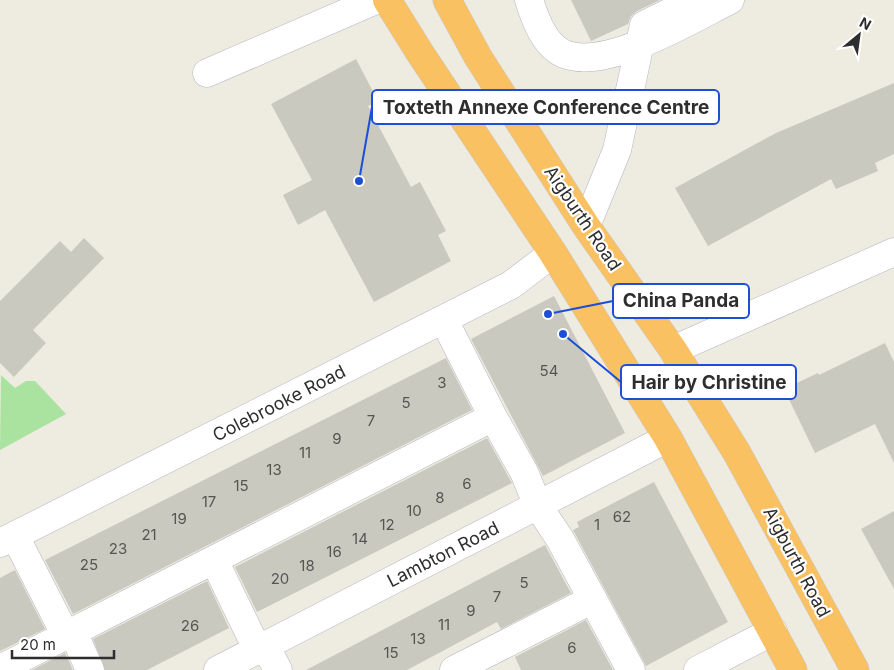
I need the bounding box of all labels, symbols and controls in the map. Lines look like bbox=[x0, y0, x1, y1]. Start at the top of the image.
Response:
north arrow bbox=[834, 10, 884, 60]
text: N bbox=[857, 13, 874, 33]
callout: Toxteth Annexe Conference Centre bbox=[372, 90, 719, 124]
text: Toxteth Annexe Conference Centre bbox=[383, 96, 709, 119]
street label: Aigburth Road bbox=[540, 162, 626, 274]
callout: China Panda bbox=[613, 284, 749, 318]
text: China Panda bbox=[623, 289, 739, 312]
street label: Colebrooke Road bbox=[209, 360, 349, 446]
house number: 54 bbox=[540, 361, 558, 380]
callout: Hair by Christine bbox=[621, 365, 796, 399]
text: Hair by Christine bbox=[632, 371, 787, 394]
house number: 3 bbox=[437, 373, 447, 392]
house number: 5 bbox=[401, 393, 411, 412]
house number: 7 bbox=[367, 411, 375, 430]
house number: 9 bbox=[332, 429, 342, 448]
house number: 11 bbox=[299, 443, 311, 462]
house number: 13 bbox=[266, 460, 282, 479]
house number: 6 bbox=[462, 474, 472, 493]
house number: 15 bbox=[233, 476, 249, 495]
house number: 8 bbox=[435, 488, 445, 507]
house number: 17 bbox=[202, 492, 216, 511]
house number: 10 bbox=[406, 501, 422, 520]
street label: Aigburth Road bbox=[759, 503, 835, 621]
house number: 62 bbox=[613, 507, 631, 526]
house number: 19 bbox=[171, 509, 187, 528]
house number: 12 bbox=[379, 515, 395, 534]
house number: 1 bbox=[594, 515, 600, 534]
street label: Lambton Road bbox=[384, 517, 502, 591]
house number: 21 bbox=[141, 525, 157, 544]
house number: 14 bbox=[352, 529, 368, 548]
house number: 23 bbox=[109, 539, 127, 558]
house number: 16 bbox=[326, 542, 342, 561]
house number: 25 bbox=[80, 555, 98, 574]
house number: 18 bbox=[299, 556, 315, 575]
house number: 20 bbox=[271, 569, 289, 588]
house number: 5 bbox=[519, 573, 529, 592]
house number: 7 bbox=[493, 587, 501, 606]
house number: 9 bbox=[466, 601, 476, 620]
house number: 11 bbox=[438, 615, 450, 634]
house number: 26 bbox=[181, 616, 199, 635]
scale bar bbox=[12, 628, 115, 660]
house number: 13 bbox=[410, 629, 426, 648]
text: 20 m bbox=[20, 635, 56, 654]
house number: 6 bbox=[567, 638, 577, 657]
house number: 15 bbox=[383, 643, 399, 662]

